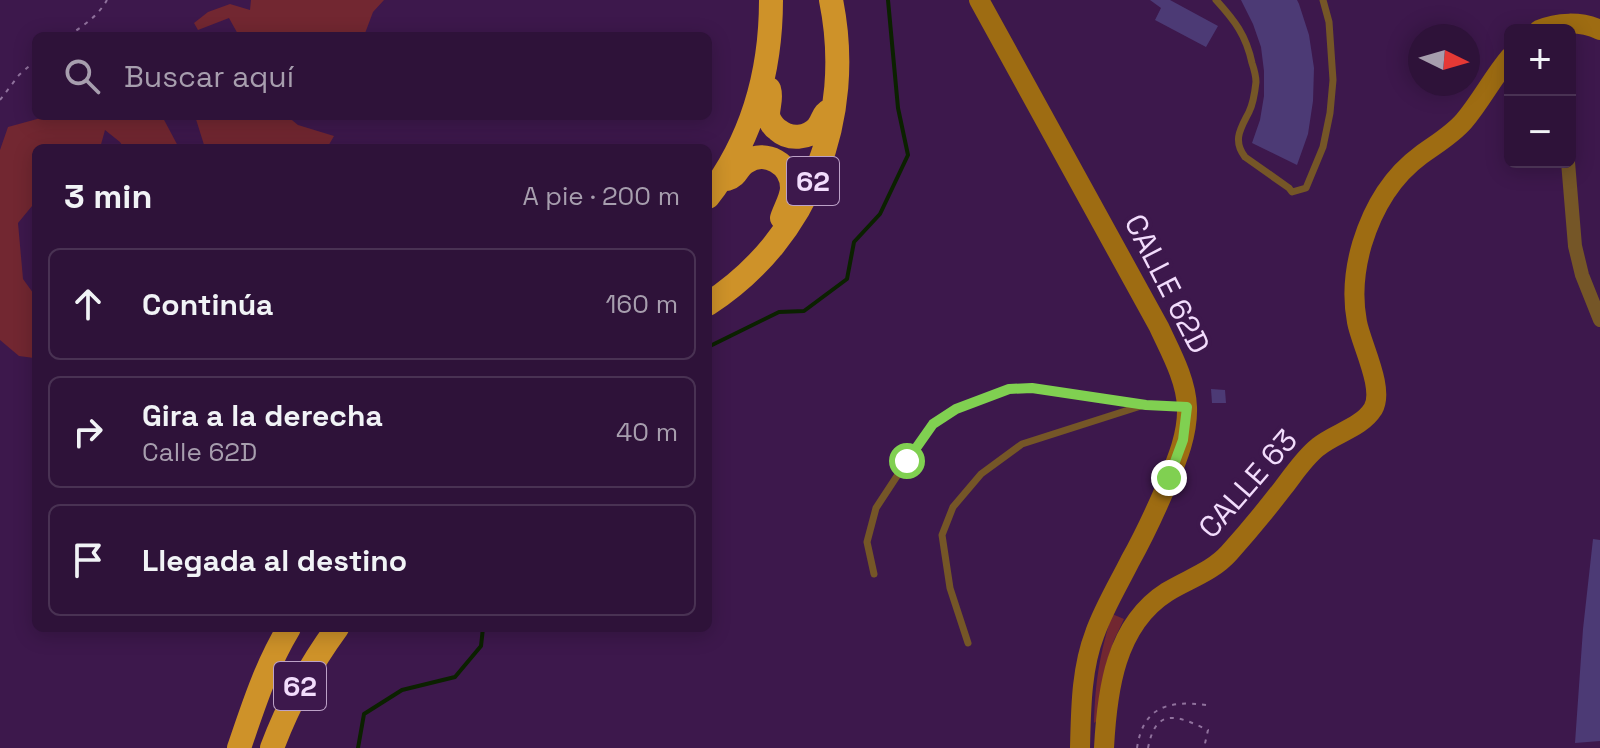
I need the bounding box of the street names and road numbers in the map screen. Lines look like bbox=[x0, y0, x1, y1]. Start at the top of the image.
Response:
road number: 62 bbox=[787, 157, 839, 205]
street label: CALLE 62D bbox=[1116, 207, 1219, 360]
street label: CALLE 63 bbox=[1190, 421, 1306, 546]
road number: 62 bbox=[274, 662, 326, 710]

